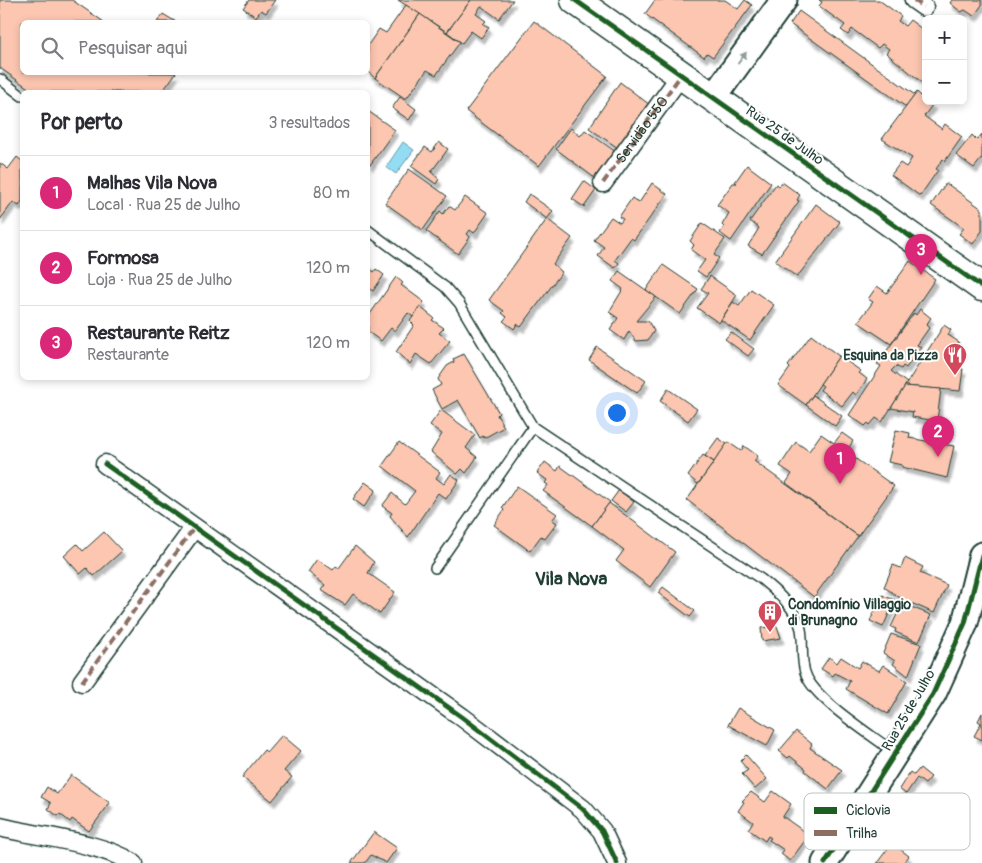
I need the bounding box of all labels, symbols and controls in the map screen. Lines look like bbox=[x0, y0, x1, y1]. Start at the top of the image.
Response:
map controls bbox=[922, 15, 967, 105]
button: + bbox=[922, 15, 967, 60]
search box bbox=[20, 20, 370, 75]
icon: search bbox=[38, 34, 66, 62]
text: Pesquisar aqui bbox=[78, 36, 187, 60]
one-way arrow bbox=[737, 51, 747, 65]
button: − bbox=[922, 60, 967, 105]
street label: Servidão 550 bbox=[612, 93, 672, 167]
street label: Rua 25 de Julho bbox=[742, 102, 827, 169]
text: Por perto bbox=[40, 109, 122, 136]
text: 3 resultados bbox=[268, 113, 350, 133]
text: Malhas Vila Nova bbox=[87, 171, 217, 195]
text: 1 bbox=[53, 183, 59, 203]
text: 80 m bbox=[313, 183, 350, 203]
text: Local · Rua 25 de Julho bbox=[87, 195, 240, 215]
pin: 3 bbox=[905, 234, 937, 275]
text: Formosa bbox=[87, 246, 159, 270]
text: 2 bbox=[52, 258, 60, 278]
text: 120 m bbox=[306, 258, 350, 278]
text: Loja · Rua 25 de Julho bbox=[87, 270, 232, 290]
text: Restaurante Reitz bbox=[87, 321, 230, 345]
text: 3 bbox=[52, 333, 60, 353]
text: 120 m bbox=[306, 333, 350, 353]
restaurant icon: Esquina da Pizza bbox=[942, 342, 968, 376]
text: Restaurante bbox=[87, 345, 169, 365]
place label: Esquina da Pizza bbox=[843, 347, 938, 364]
your location bbox=[604, 400, 630, 426]
pin: 2 bbox=[922, 416, 954, 457]
pin: 1 bbox=[824, 443, 856, 484]
district label: Vila Nova bbox=[535, 567, 607, 591]
place label: Condomínio Villaggio di Brunagno bbox=[788, 596, 912, 629]
building icon: Condomínio Villaggio di Brunagno bbox=[757, 599, 783, 633]
street label: Rua 25 de Julho bbox=[878, 666, 939, 754]
legend bbox=[804, 793, 970, 850]
text: Ciclovia bbox=[846, 802, 890, 819]
text: Trilha bbox=[846, 825, 877, 842]

